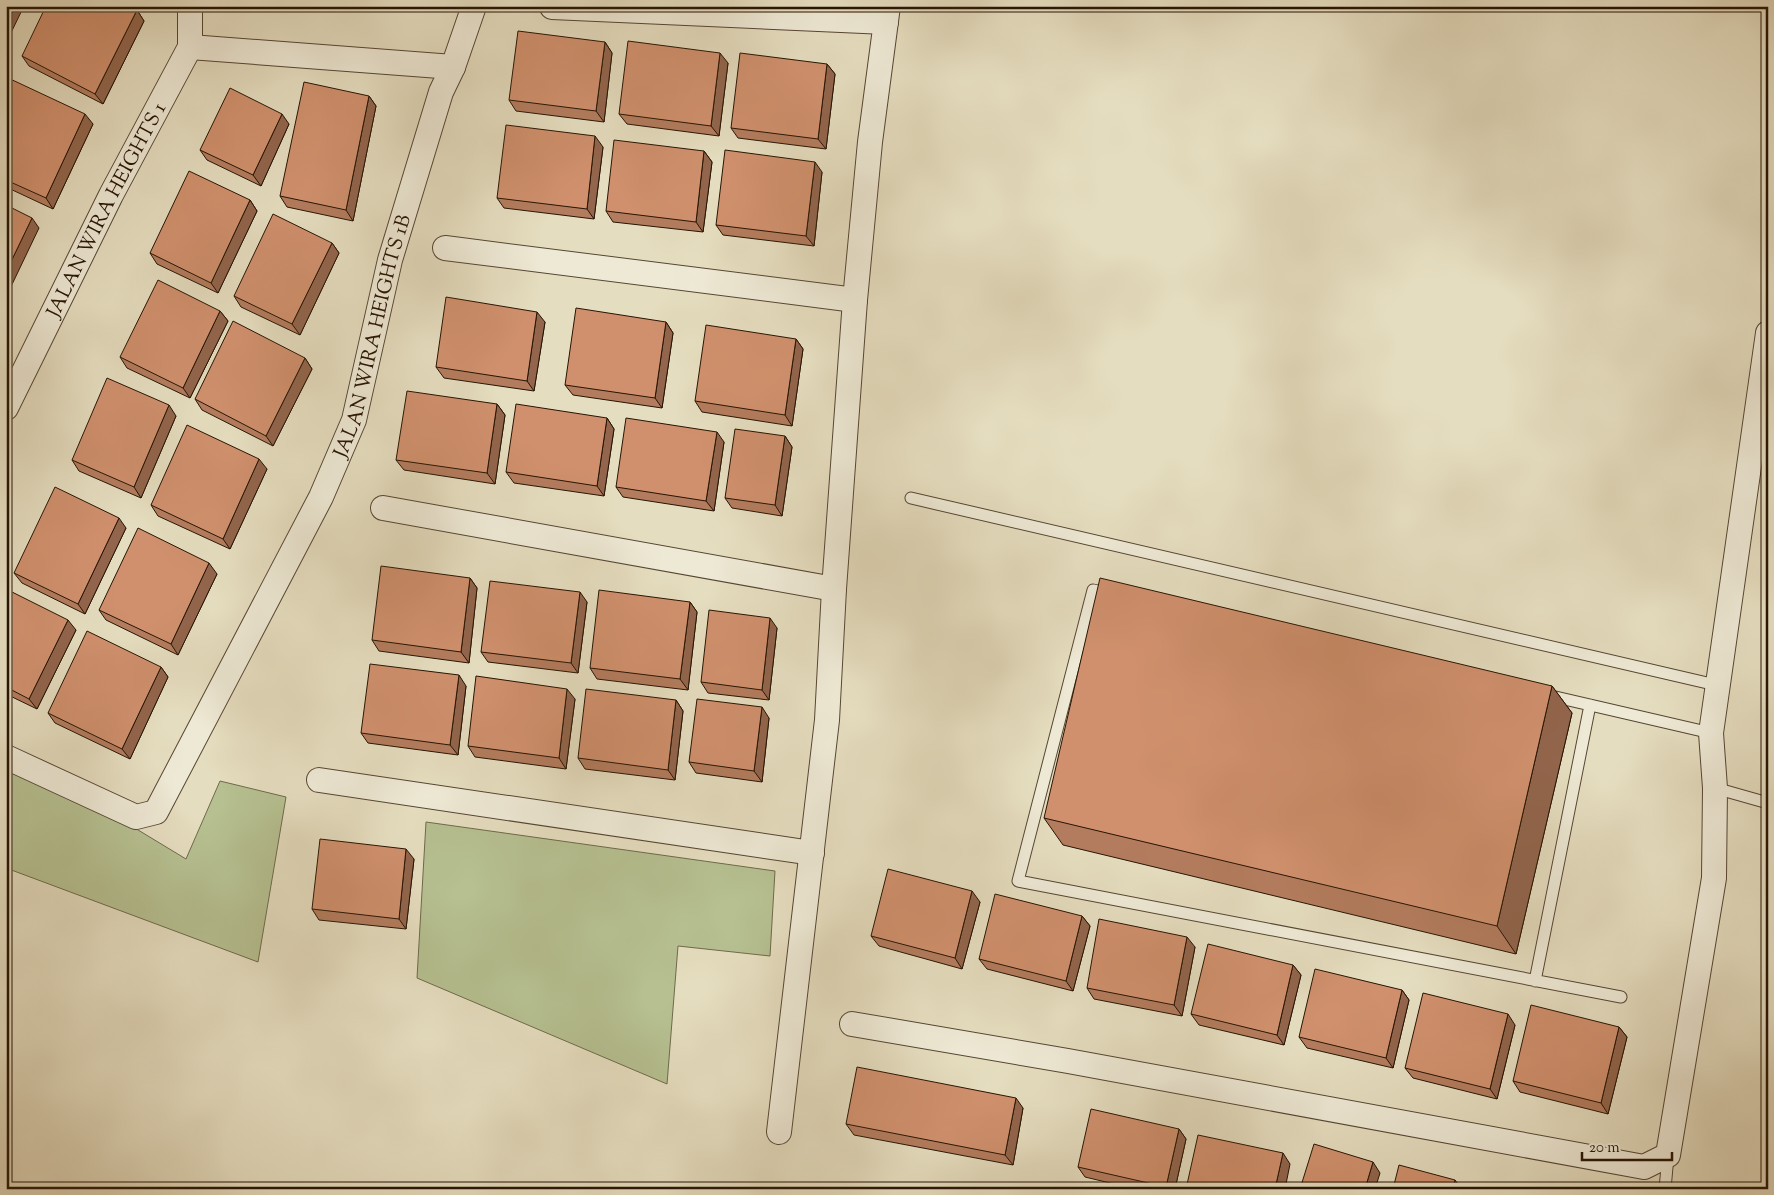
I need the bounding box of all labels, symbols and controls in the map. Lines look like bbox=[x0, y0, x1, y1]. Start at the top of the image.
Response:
street label: JALAN WIRA HEIGHTS 1 bbox=[40, 98, 175, 324]
street label: JALAN WIRA HEIGHTS 1B bbox=[327, 211, 420, 464]
scale bar bbox=[1582, 1130, 1672, 1162]
text: 20 m bbox=[1589, 1138, 1620, 1159]

